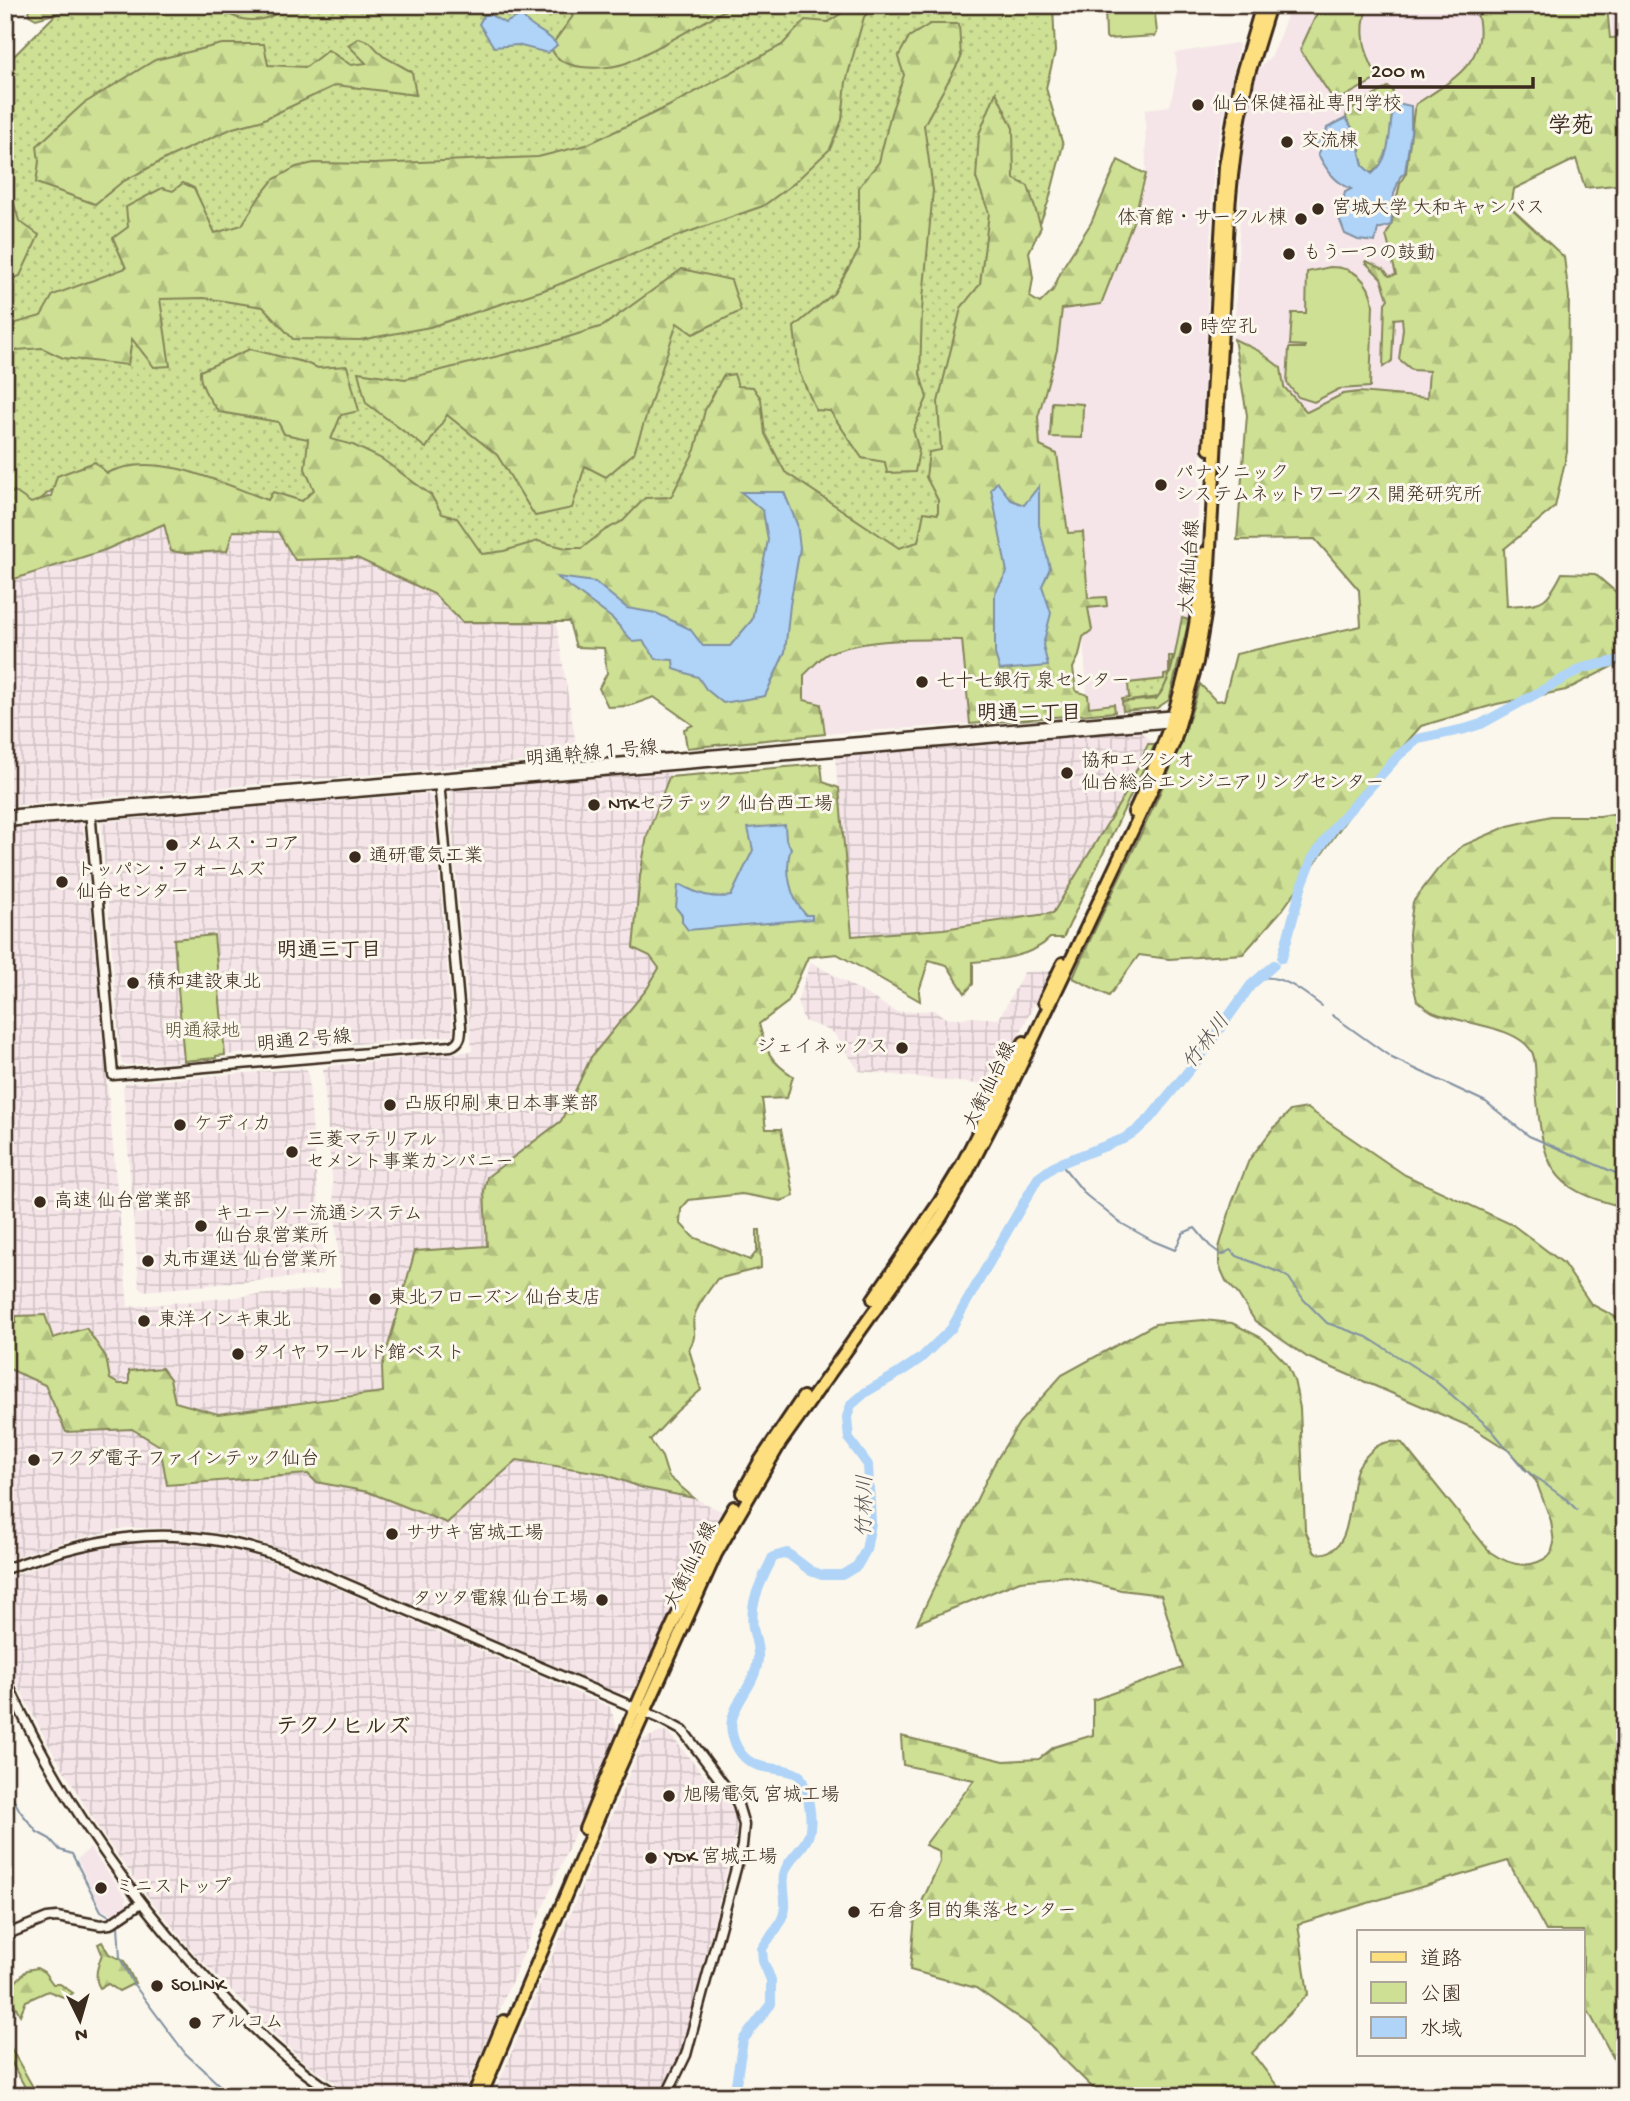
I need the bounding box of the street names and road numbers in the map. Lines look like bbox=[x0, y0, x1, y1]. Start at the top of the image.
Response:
street label: 大衡仙台線 bbox=[1175, 519, 1206, 615]
street label: 明通幹線１号線 bbox=[525, 737, 659, 772]
street label: 明通２号線 bbox=[256, 1025, 352, 1058]
street label: 大衡仙台線 bbox=[959, 1038, 1022, 1134]
street label: 大衡仙台線 bbox=[660, 1518, 723, 1614]

